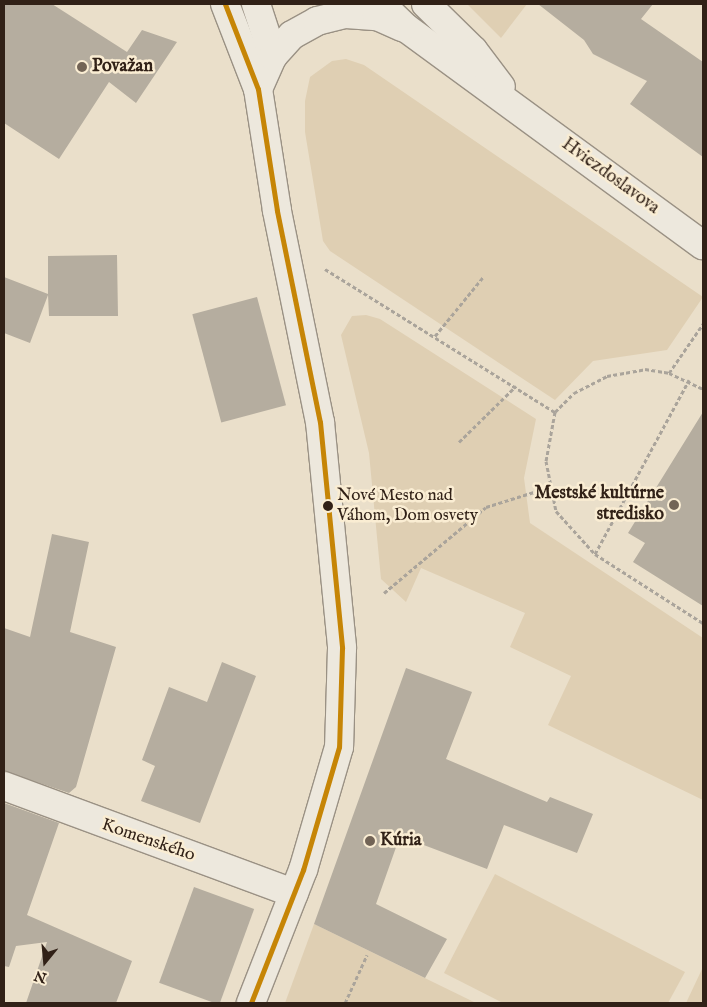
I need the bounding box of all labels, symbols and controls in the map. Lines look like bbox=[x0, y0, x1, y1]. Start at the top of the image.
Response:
place label: Považan bbox=[92, 56, 153, 78]
marker: Považan bbox=[76, 61, 88, 73]
street label: Hviezdoslavova bbox=[557, 134, 663, 220]
place label: Mestské kultúrne stredisko bbox=[535, 484, 664, 526]
place label: Nové Mesto nad Váhom, Dom osvety bbox=[337, 486, 478, 526]
marker: Mestské kultúrne stredisko bbox=[668, 499, 680, 511]
marker: Nové Mesto nad Váhom, Dom osvety bbox=[323, 501, 333, 511]
street label: Komenského bbox=[98, 815, 198, 867]
place label: Kúria bbox=[380, 830, 421, 852]
marker: Kúria bbox=[364, 835, 376, 847]
north arrow bbox=[20, 937, 70, 987]
text: N bbox=[32, 966, 49, 987]

